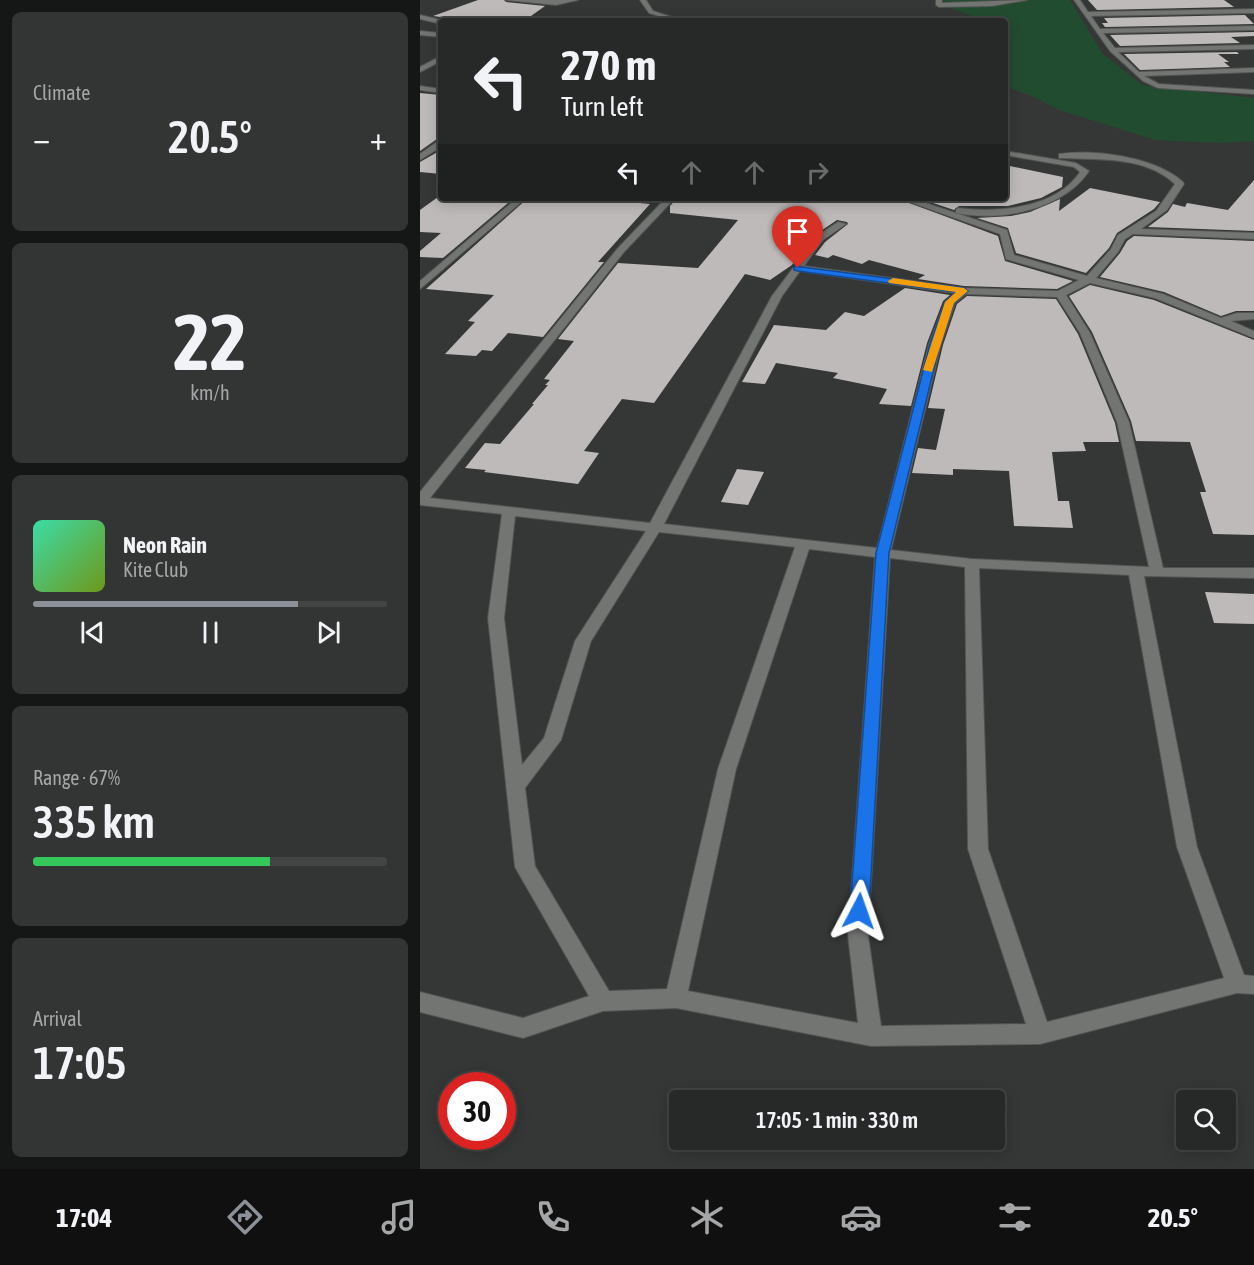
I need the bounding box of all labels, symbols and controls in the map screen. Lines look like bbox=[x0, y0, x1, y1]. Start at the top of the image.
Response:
text: 270 m bbox=[561, 41, 656, 89]
icon: left bbox=[462, 42, 540, 120]
text: Climate bbox=[33, 81, 90, 104]
text: Turn left bbox=[561, 91, 644, 122]
text: 20.5° bbox=[168, 111, 252, 163]
text: − bbox=[33, 119, 50, 157]
text: + bbox=[370, 119, 387, 157]
icon: left bbox=[612, 156, 645, 189]
icon: ahead bbox=[675, 156, 708, 189]
icon: ahead bbox=[738, 156, 771, 189]
icon: right bbox=[801, 156, 834, 189]
pin bbox=[772, 206, 823, 268]
icon: arrive bbox=[781, 215, 814, 248]
text: 22 bbox=[173, 297, 247, 387]
text: km/h bbox=[190, 381, 230, 404]
text: Neon Rain bbox=[123, 532, 207, 558]
text: Kite Club bbox=[123, 558, 188, 581]
icon: previous bbox=[76, 616, 109, 649]
icon: pause bbox=[194, 616, 227, 649]
icon: next bbox=[312, 616, 345, 649]
text: Range · 67% bbox=[33, 766, 120, 789]
text: 335 km bbox=[33, 796, 155, 848]
position arrow bbox=[827, 879, 891, 943]
text: Arrival bbox=[33, 1007, 82, 1030]
text: 17:05 bbox=[33, 1037, 127, 1089]
speed limit sign: 30 bbox=[438, 1072, 516, 1150]
map controls bbox=[1176, 1090, 1236, 1150]
button: search bbox=[1176, 1090, 1236, 1150]
text: 17:05 · 1 min · 330 m bbox=[756, 1107, 918, 1133]
icon: directions bbox=[224, 1196, 266, 1238]
icon: music bbox=[378, 1196, 420, 1238]
icon: phone bbox=[532, 1196, 574, 1238]
icon: climate bbox=[686, 1196, 728, 1238]
icon: car bbox=[840, 1196, 882, 1238]
icon: filters bbox=[994, 1196, 1036, 1238]
text: 17:04 bbox=[56, 1202, 112, 1233]
text: 20.5° bbox=[1148, 1202, 1198, 1233]

